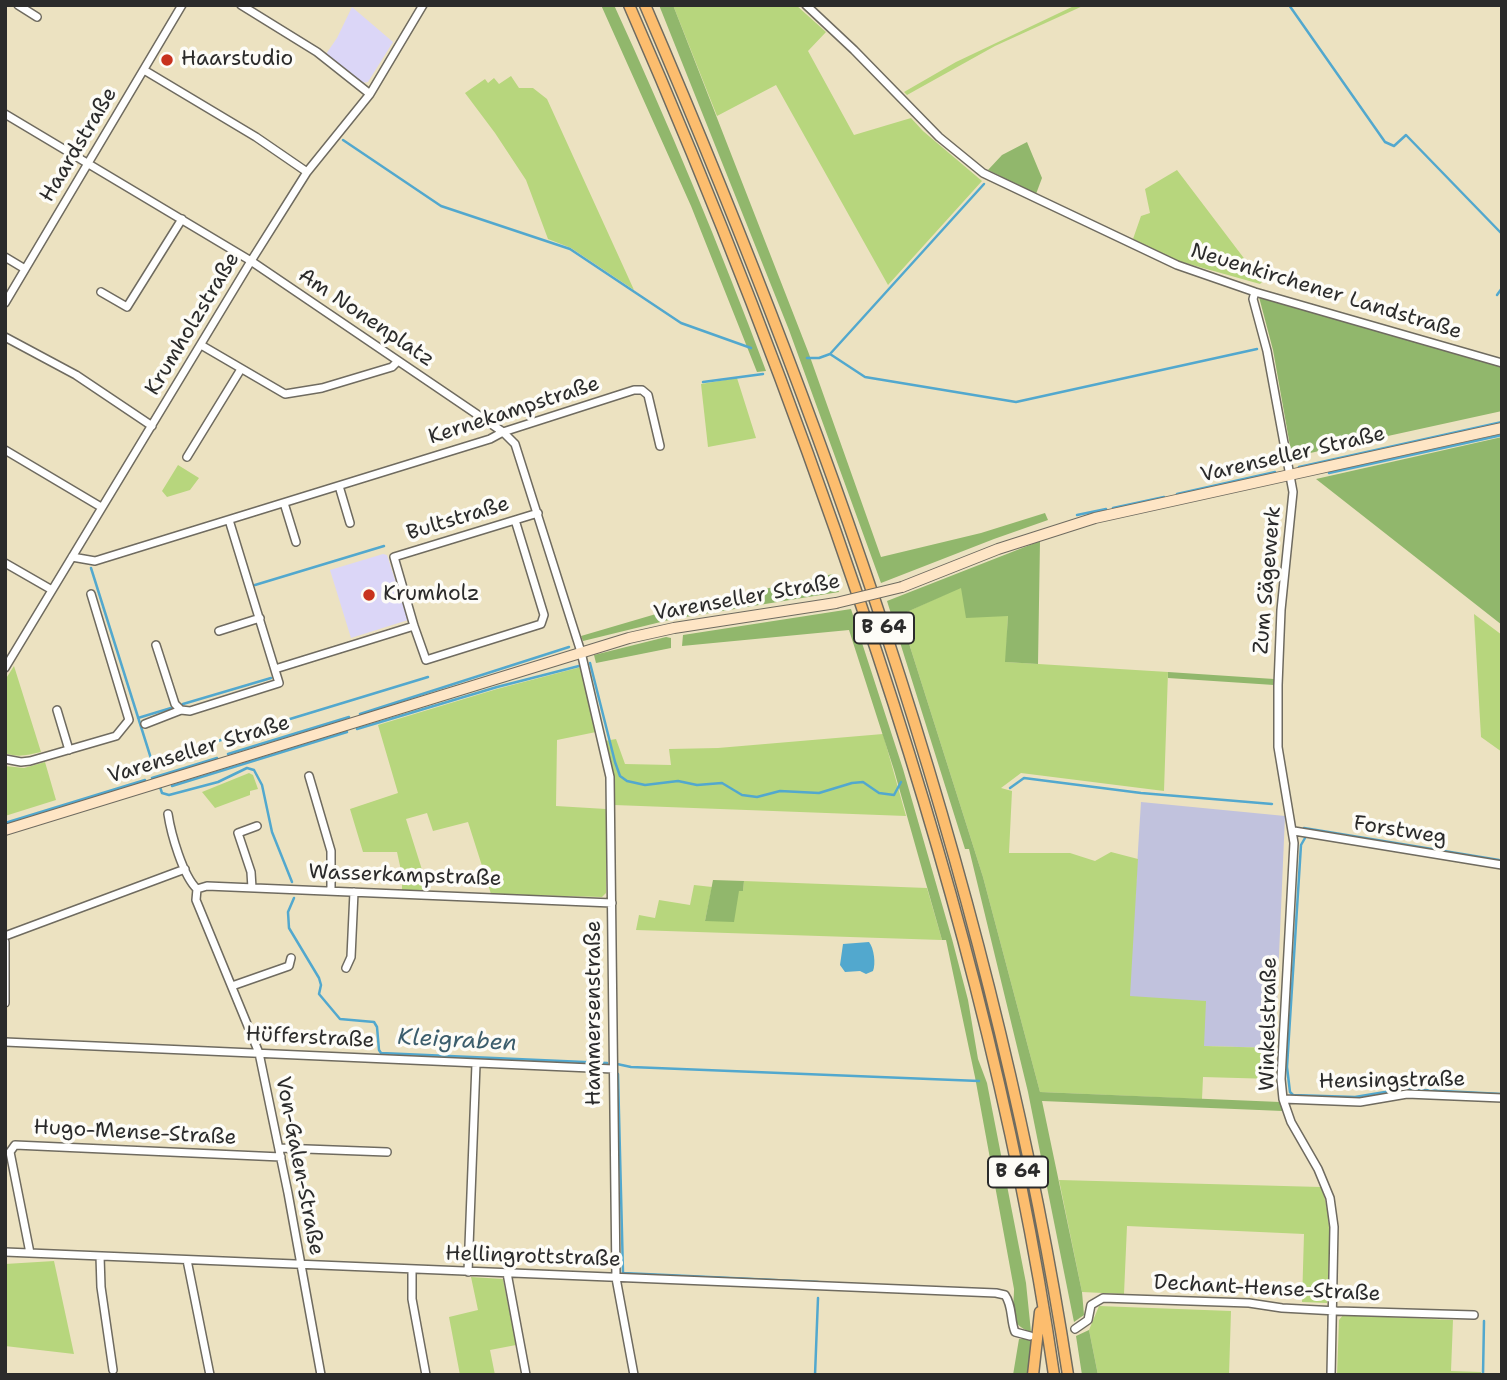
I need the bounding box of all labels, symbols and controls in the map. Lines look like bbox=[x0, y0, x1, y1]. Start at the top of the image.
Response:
place label: Haarstudio bbox=[181, 47, 293, 73]
marker: Haarstudio bbox=[159, 52, 175, 68]
street label: Haardstraße bbox=[35, 83, 123, 207]
street label: Neuenkirchener Landstraße bbox=[1187, 239, 1465, 345]
street label: Krumholzstraße bbox=[140, 248, 246, 400]
street label: Am Nonenplatz bbox=[293, 263, 439, 373]
street label: Kernekampstraße bbox=[425, 371, 603, 451]
street label: Varenseller Straße bbox=[1198, 421, 1388, 489]
street label: Bultstraße bbox=[404, 491, 512, 547]
street label: Zum Sägewerk bbox=[1249, 505, 1287, 655]
street label: Varenseller Straße bbox=[652, 569, 842, 627]
place label: Krumholz bbox=[383, 582, 480, 608]
marker: Krumholz bbox=[361, 587, 377, 603]
road number: B 64 bbox=[854, 612, 914, 643]
street label: Varenseller Straße bbox=[105, 710, 293, 790]
street label: Forstweg bbox=[1352, 811, 1448, 851]
street label: Wasserkampstraße bbox=[308, 860, 502, 892]
street label: Hammersenstraße bbox=[582, 920, 608, 1106]
street label: Winkelstraße bbox=[1255, 957, 1283, 1091]
street label: Hüfferstraße bbox=[245, 1022, 375, 1054]
water label: Kleigraben bbox=[397, 1024, 517, 1058]
street label: Hensingstraße bbox=[1318, 1067, 1466, 1095]
street label: Von-Galen-Straße bbox=[269, 1074, 329, 1258]
street label: Hugo-Mense-Straße bbox=[33, 1115, 237, 1151]
road number: B 64 bbox=[988, 1156, 1048, 1188]
street label: Hellingrottstraße bbox=[445, 1241, 621, 1273]
street label: Dechant-Hense-Straße bbox=[1153, 1270, 1381, 1308]

